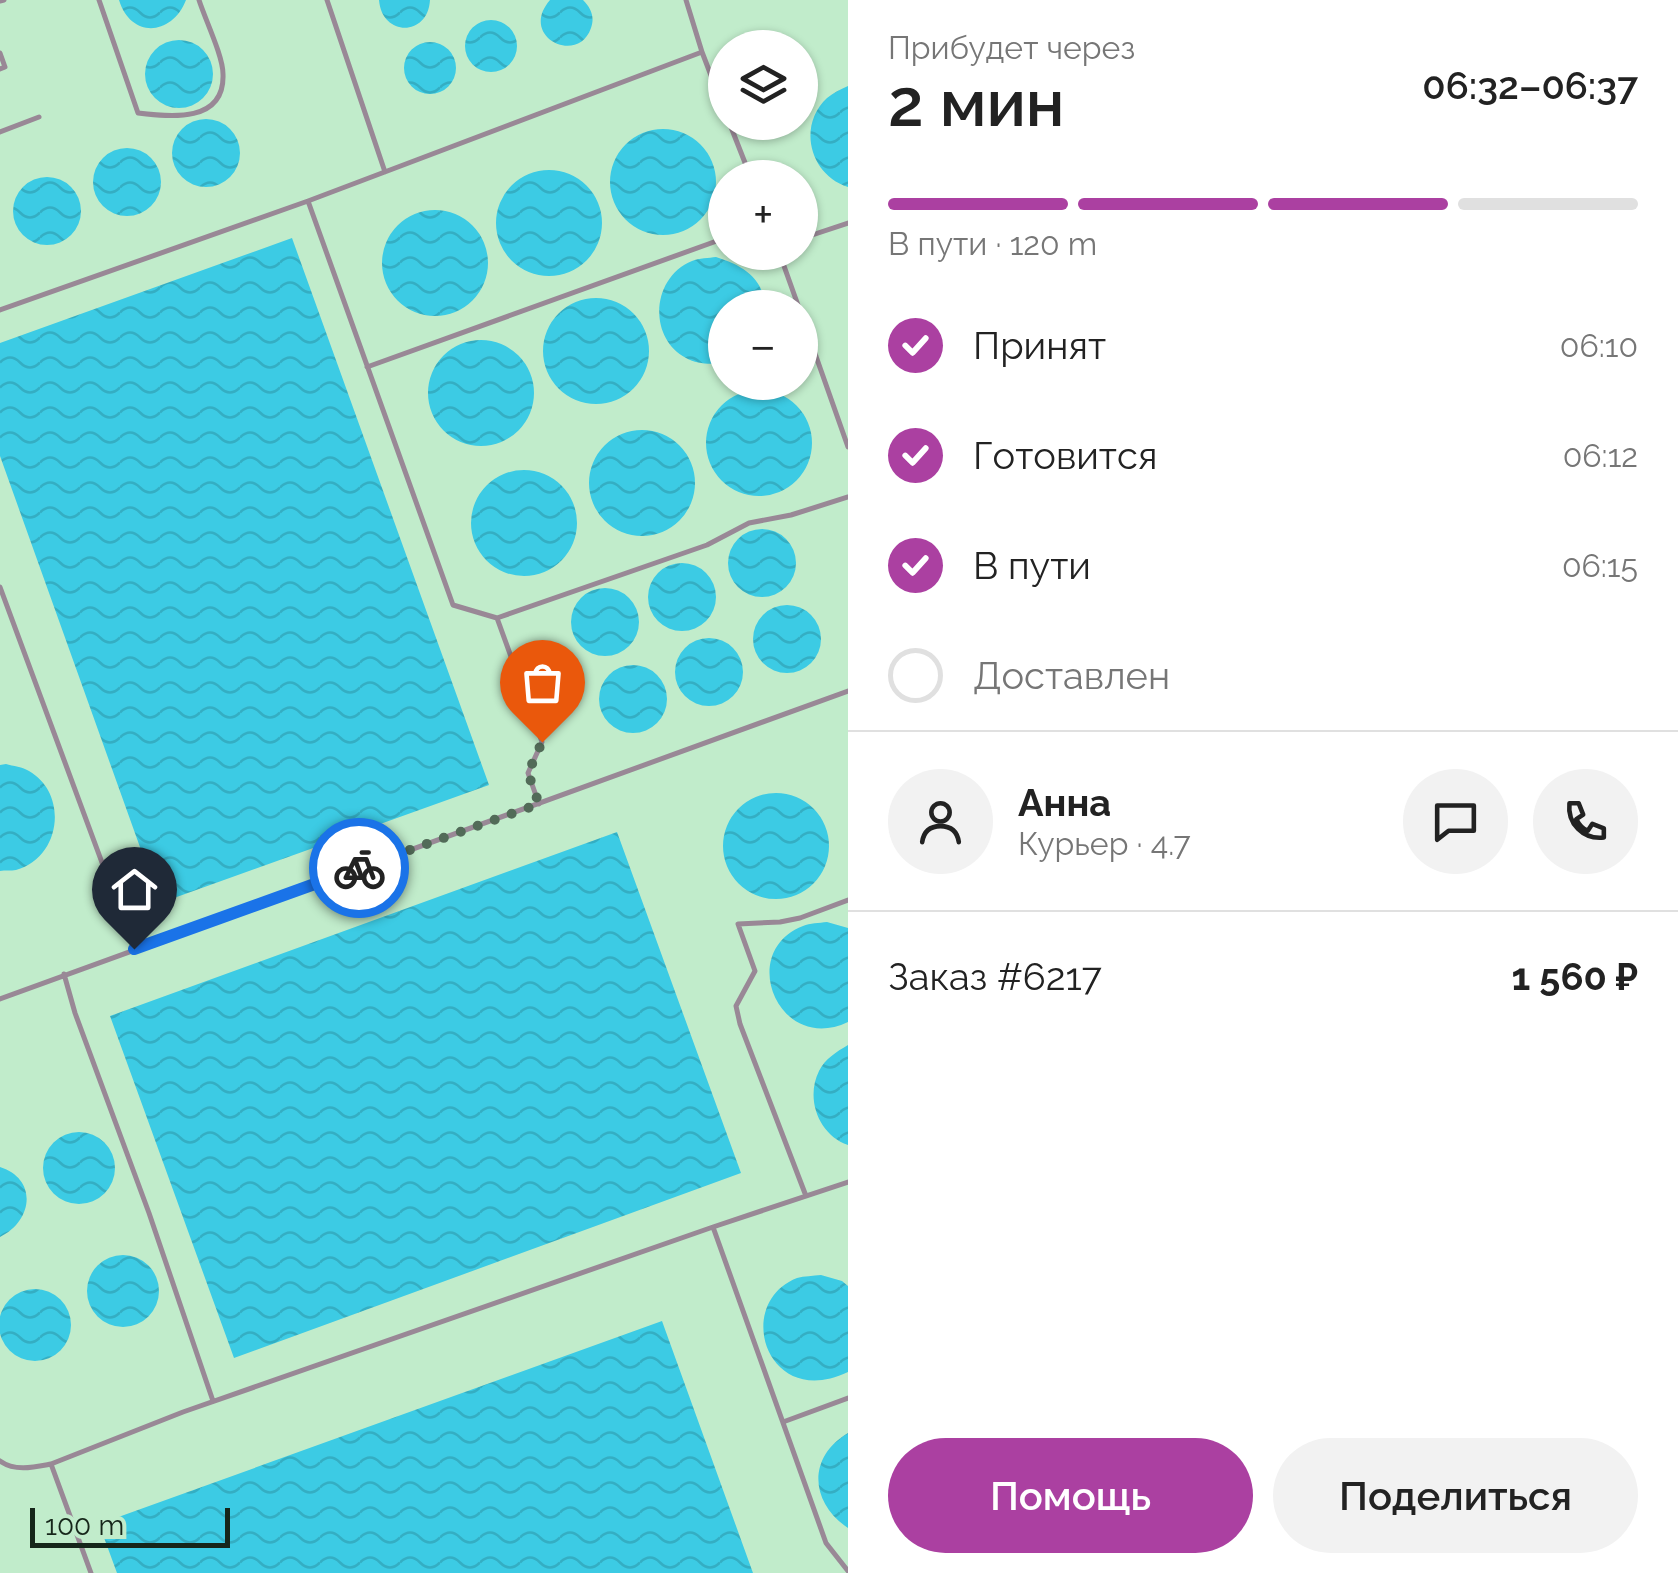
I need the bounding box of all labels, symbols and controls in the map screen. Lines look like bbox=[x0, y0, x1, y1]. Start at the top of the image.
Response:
text: Прибудет через bbox=[888, 29, 1135, 66]
map controls bbox=[708, 30, 818, 400]
button: layers bbox=[708, 30, 818, 140]
text: 06:32–06:37 bbox=[1422, 63, 1638, 108]
text: 2 мин bbox=[888, 65, 1065, 141]
button: + bbox=[708, 160, 818, 270]
text: В пути · 120 m bbox=[888, 225, 1097, 262]
button: − bbox=[708, 290, 818, 400]
icon: check bbox=[888, 318, 943, 373]
text: Принят bbox=[973, 323, 1106, 368]
text: 06:10 bbox=[1560, 327, 1638, 364]
icon: check bbox=[888, 428, 943, 483]
text: Готовится bbox=[973, 433, 1157, 478]
text: 06:12 bbox=[1563, 437, 1638, 474]
icon: check bbox=[888, 538, 943, 593]
text: В пути bbox=[973, 543, 1091, 588]
text: 06:15 bbox=[1562, 547, 1638, 584]
pin bbox=[500, 640, 585, 743]
text: Доставлен bbox=[973, 653, 1170, 698]
icon: bag bbox=[515, 655, 570, 710]
button: person bbox=[888, 769, 993, 874]
button: chat bbox=[1403, 769, 1508, 874]
button: phone bbox=[1533, 769, 1638, 874]
text: Анна bbox=[1018, 780, 1111, 825]
courier bbox=[309, 818, 409, 918]
text: Курьер · 4.7 bbox=[1018, 825, 1191, 862]
icon: bike bbox=[332, 841, 387, 896]
pin bbox=[92, 847, 177, 950]
icon: home bbox=[107, 862, 162, 917]
text: Заказ #6217 bbox=[888, 954, 1102, 999]
text: 1 560 ₽ bbox=[1511, 954, 1638, 999]
button: Помощь bbox=[888, 1438, 1253, 1553]
button: Поделиться bbox=[1273, 1438, 1638, 1553]
scale bar bbox=[30, 1503, 230, 1548]
text: 100 m bbox=[45, 1509, 124, 1542]

